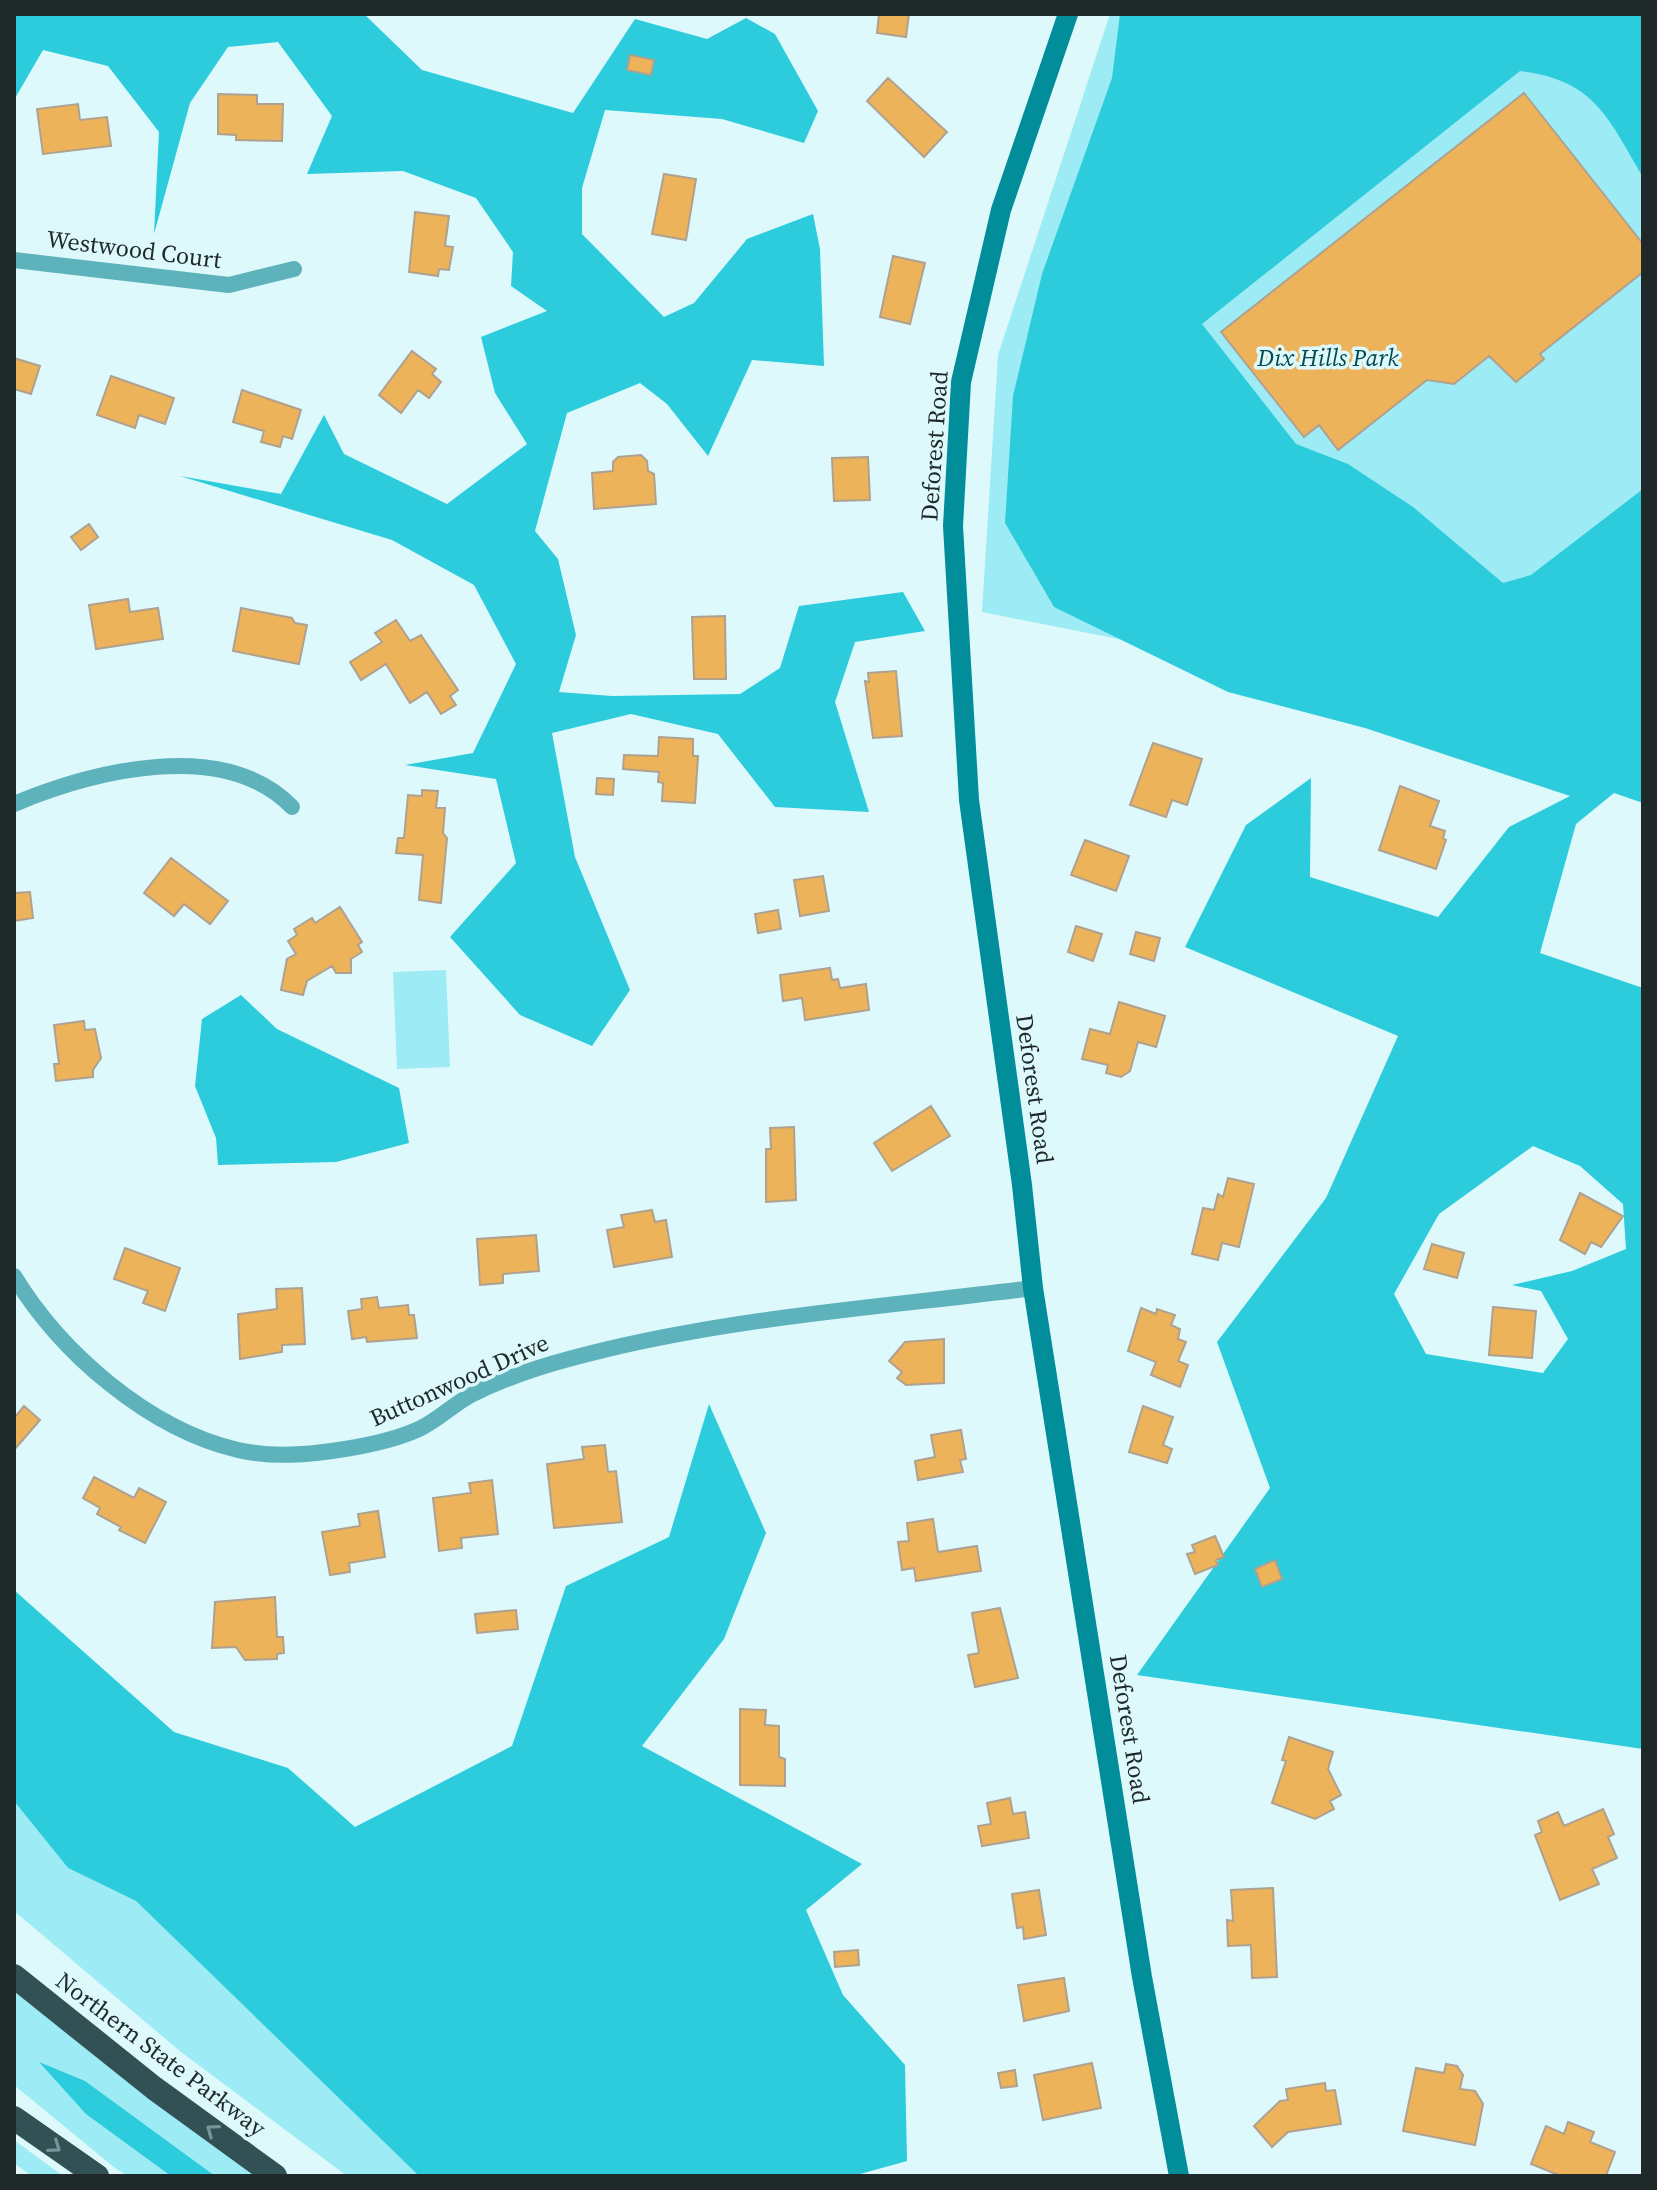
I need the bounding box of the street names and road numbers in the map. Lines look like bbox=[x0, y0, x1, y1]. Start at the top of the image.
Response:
street label: Westwood Court bbox=[45, 222, 224, 276]
street label: Deforest Road bbox=[912, 369, 956, 522]
street label: Deforest Road bbox=[1008, 1012, 1062, 1166]
street label: Buttonwood Drive bbox=[364, 1326, 554, 1434]
street label: Deforest Road bbox=[1102, 1652, 1158, 1806]
street label: Northern State Parkway bbox=[49, 1964, 273, 2144]

